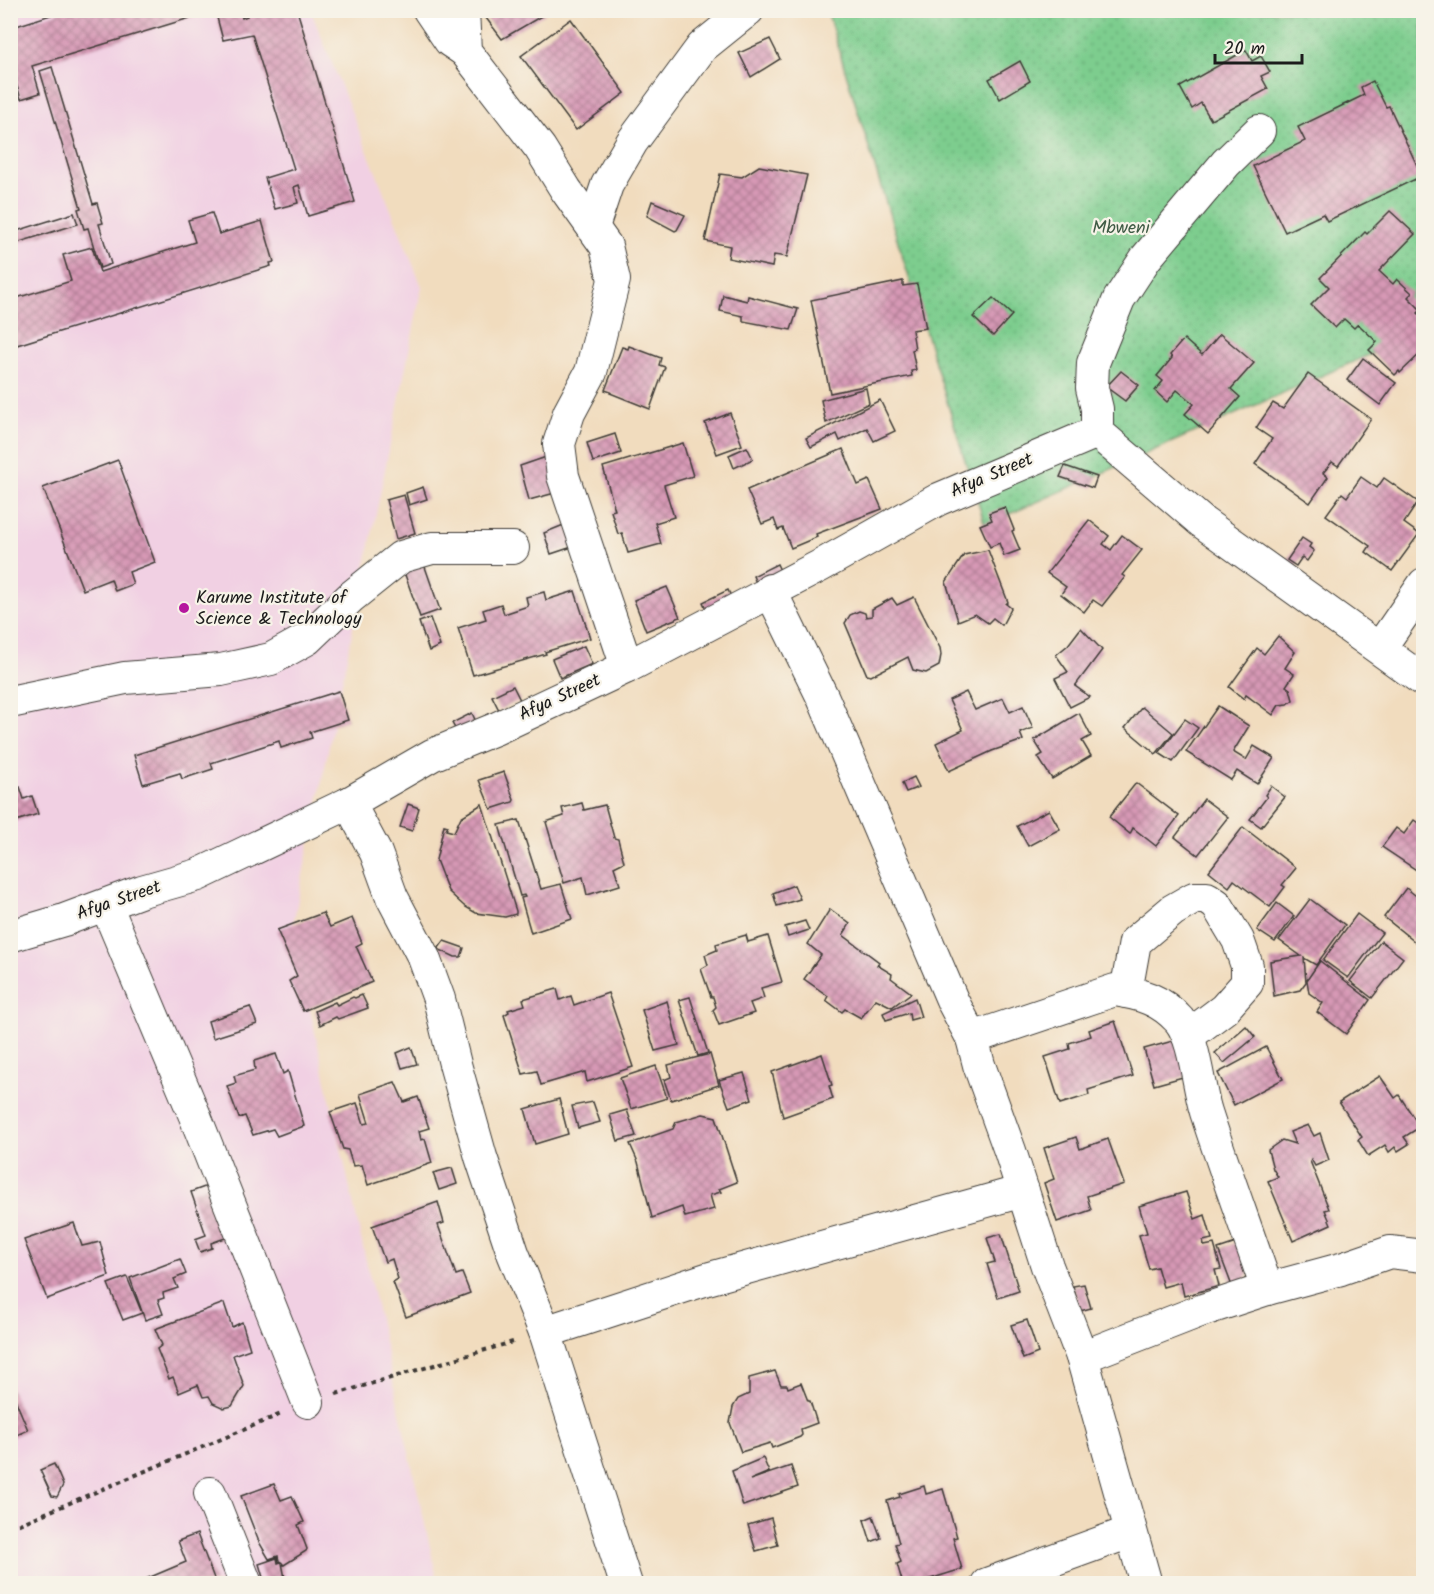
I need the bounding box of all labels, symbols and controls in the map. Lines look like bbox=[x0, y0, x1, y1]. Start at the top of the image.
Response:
scale bar bbox=[1215, 27, 1302, 65]
text: 20 m bbox=[1224, 35, 1265, 64]
park label: Mbweni bbox=[1092, 214, 1151, 243]
street label: Afya Street bbox=[946, 445, 1039, 506]
place label: Karume Institute of Science & Technology bbox=[196, 584, 362, 634]
marker: Karume Institute of Science & Technology bbox=[177, 601, 191, 615]
street label: Afya Street bbox=[514, 666, 607, 730]
street label: Afya Street bbox=[73, 873, 166, 929]

